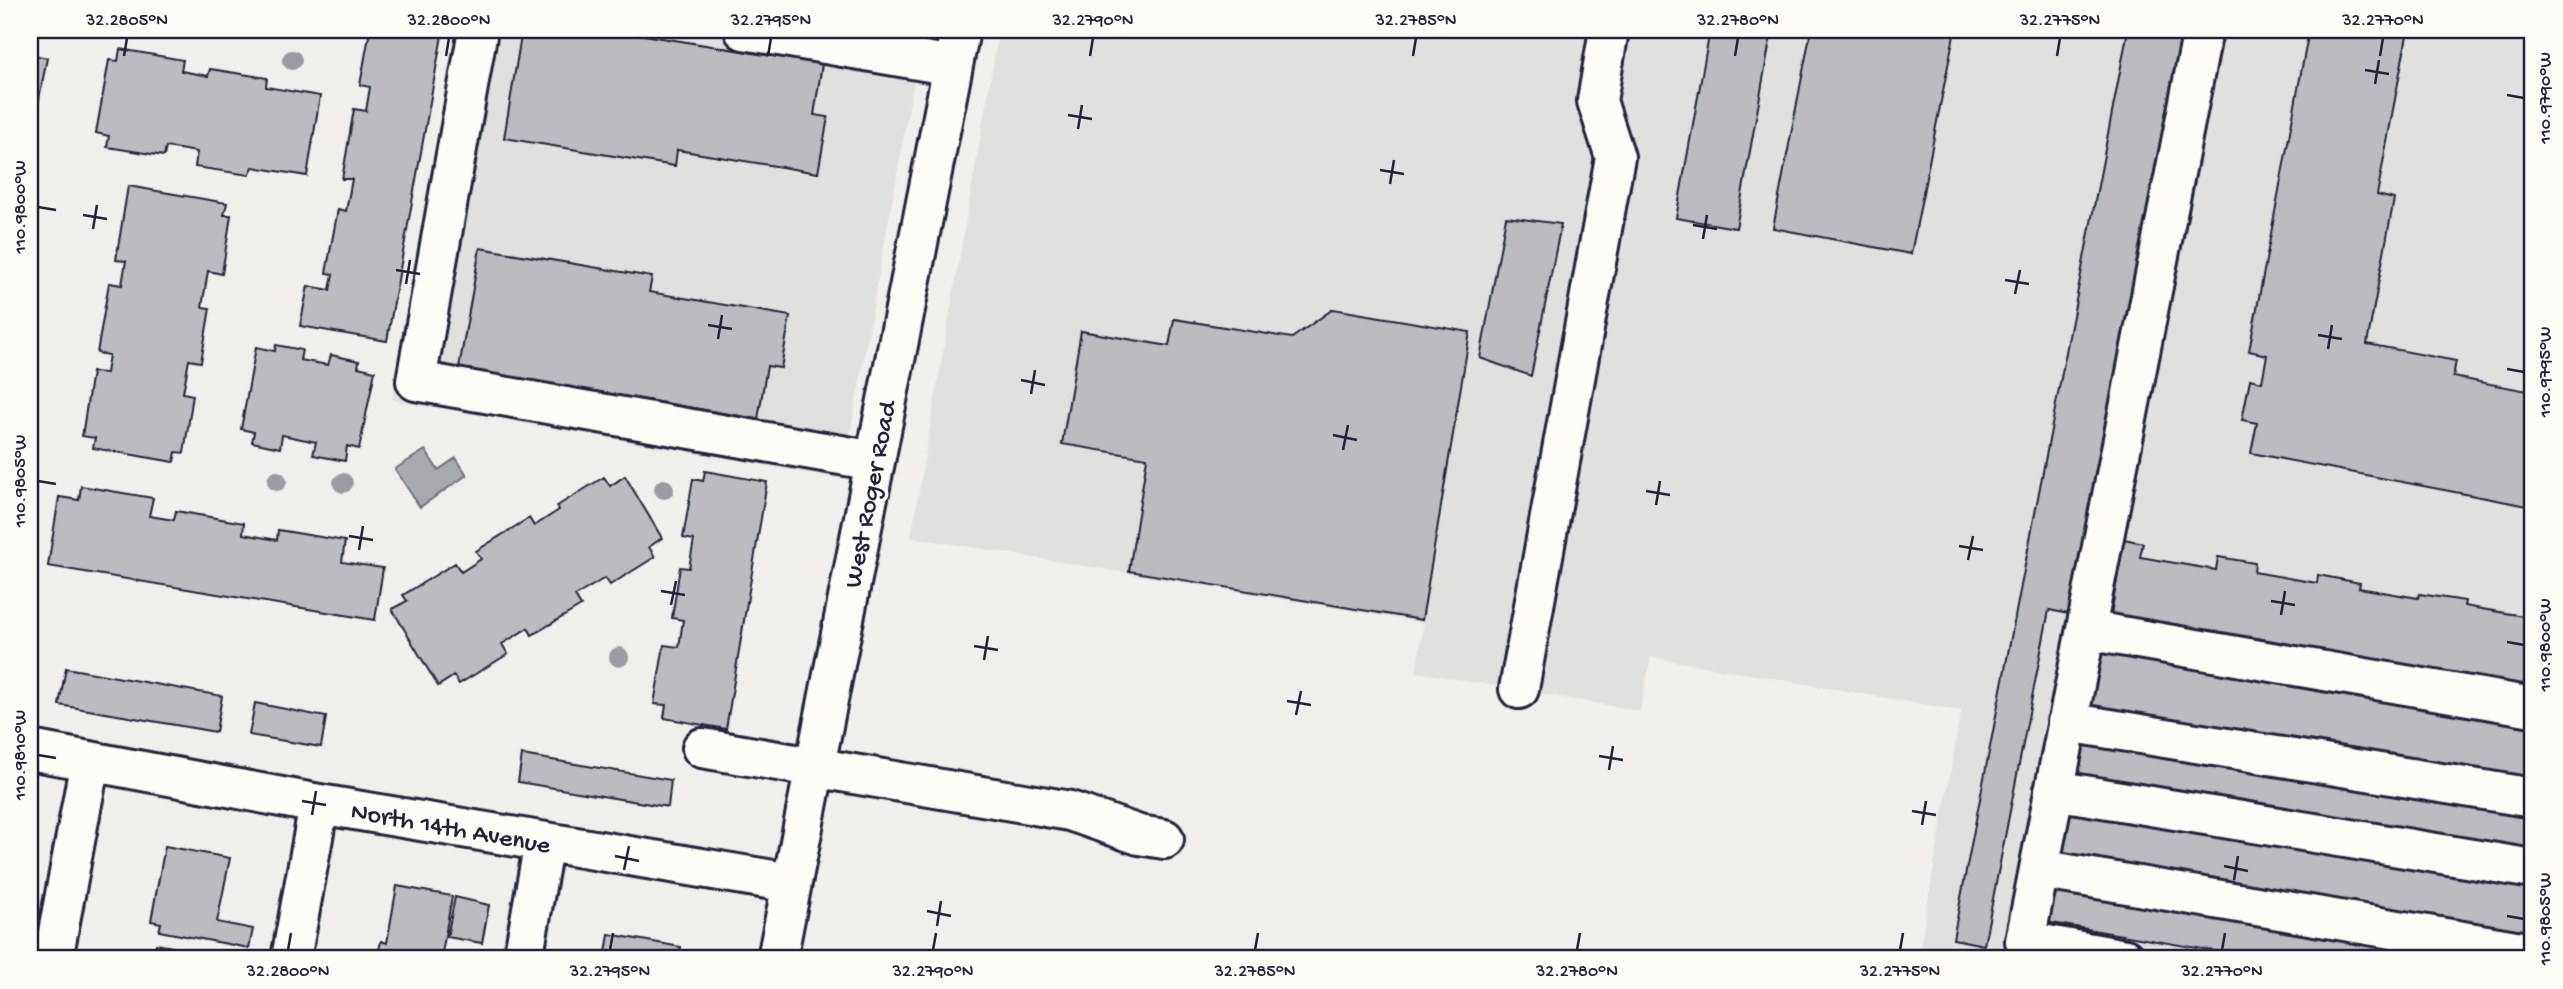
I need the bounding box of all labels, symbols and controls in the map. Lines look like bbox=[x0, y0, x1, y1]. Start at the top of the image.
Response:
text: 32.2805°N bbox=[85, 11, 168, 32]
text: 32.2800°N bbox=[407, 11, 490, 32]
text: 32.2795°N bbox=[730, 11, 811, 32]
text: 32.2790°N bbox=[1051, 11, 1134, 32]
text: 32.2785°N bbox=[1374, 11, 1457, 32]
text: 32.2780°N bbox=[1696, 11, 1779, 32]
text: 32.2775°N bbox=[2019, 11, 2100, 32]
text: 32.2770°N bbox=[2341, 11, 2424, 32]
text: 110.9790°W bbox=[2536, 52, 2557, 145]
text: 110.9800°W bbox=[11, 160, 32, 255]
text: 110.9795°W bbox=[2536, 327, 2557, 418]
street label: West Roger Road bbox=[839, 397, 906, 591]
text: 110.9805°W bbox=[11, 435, 32, 528]
text: 110.9800°W bbox=[2536, 598, 2557, 693]
text: 110.9810°W bbox=[11, 710, 32, 801]
street label: North 14th Avenue bbox=[348, 798, 553, 863]
text: 110.9805°W bbox=[2536, 873, 2557, 966]
text: 32.2800°N bbox=[246, 962, 329, 983]
text: 32.2795°N bbox=[569, 962, 650, 983]
text: 32.2790°N bbox=[891, 962, 974, 983]
text: 32.2785°N bbox=[1213, 962, 1296, 983]
text: 32.2780°N bbox=[1535, 962, 1618, 983]
text: 32.2775°N bbox=[1859, 962, 1940, 983]
text: 32.2770°N bbox=[2180, 962, 2263, 983]

